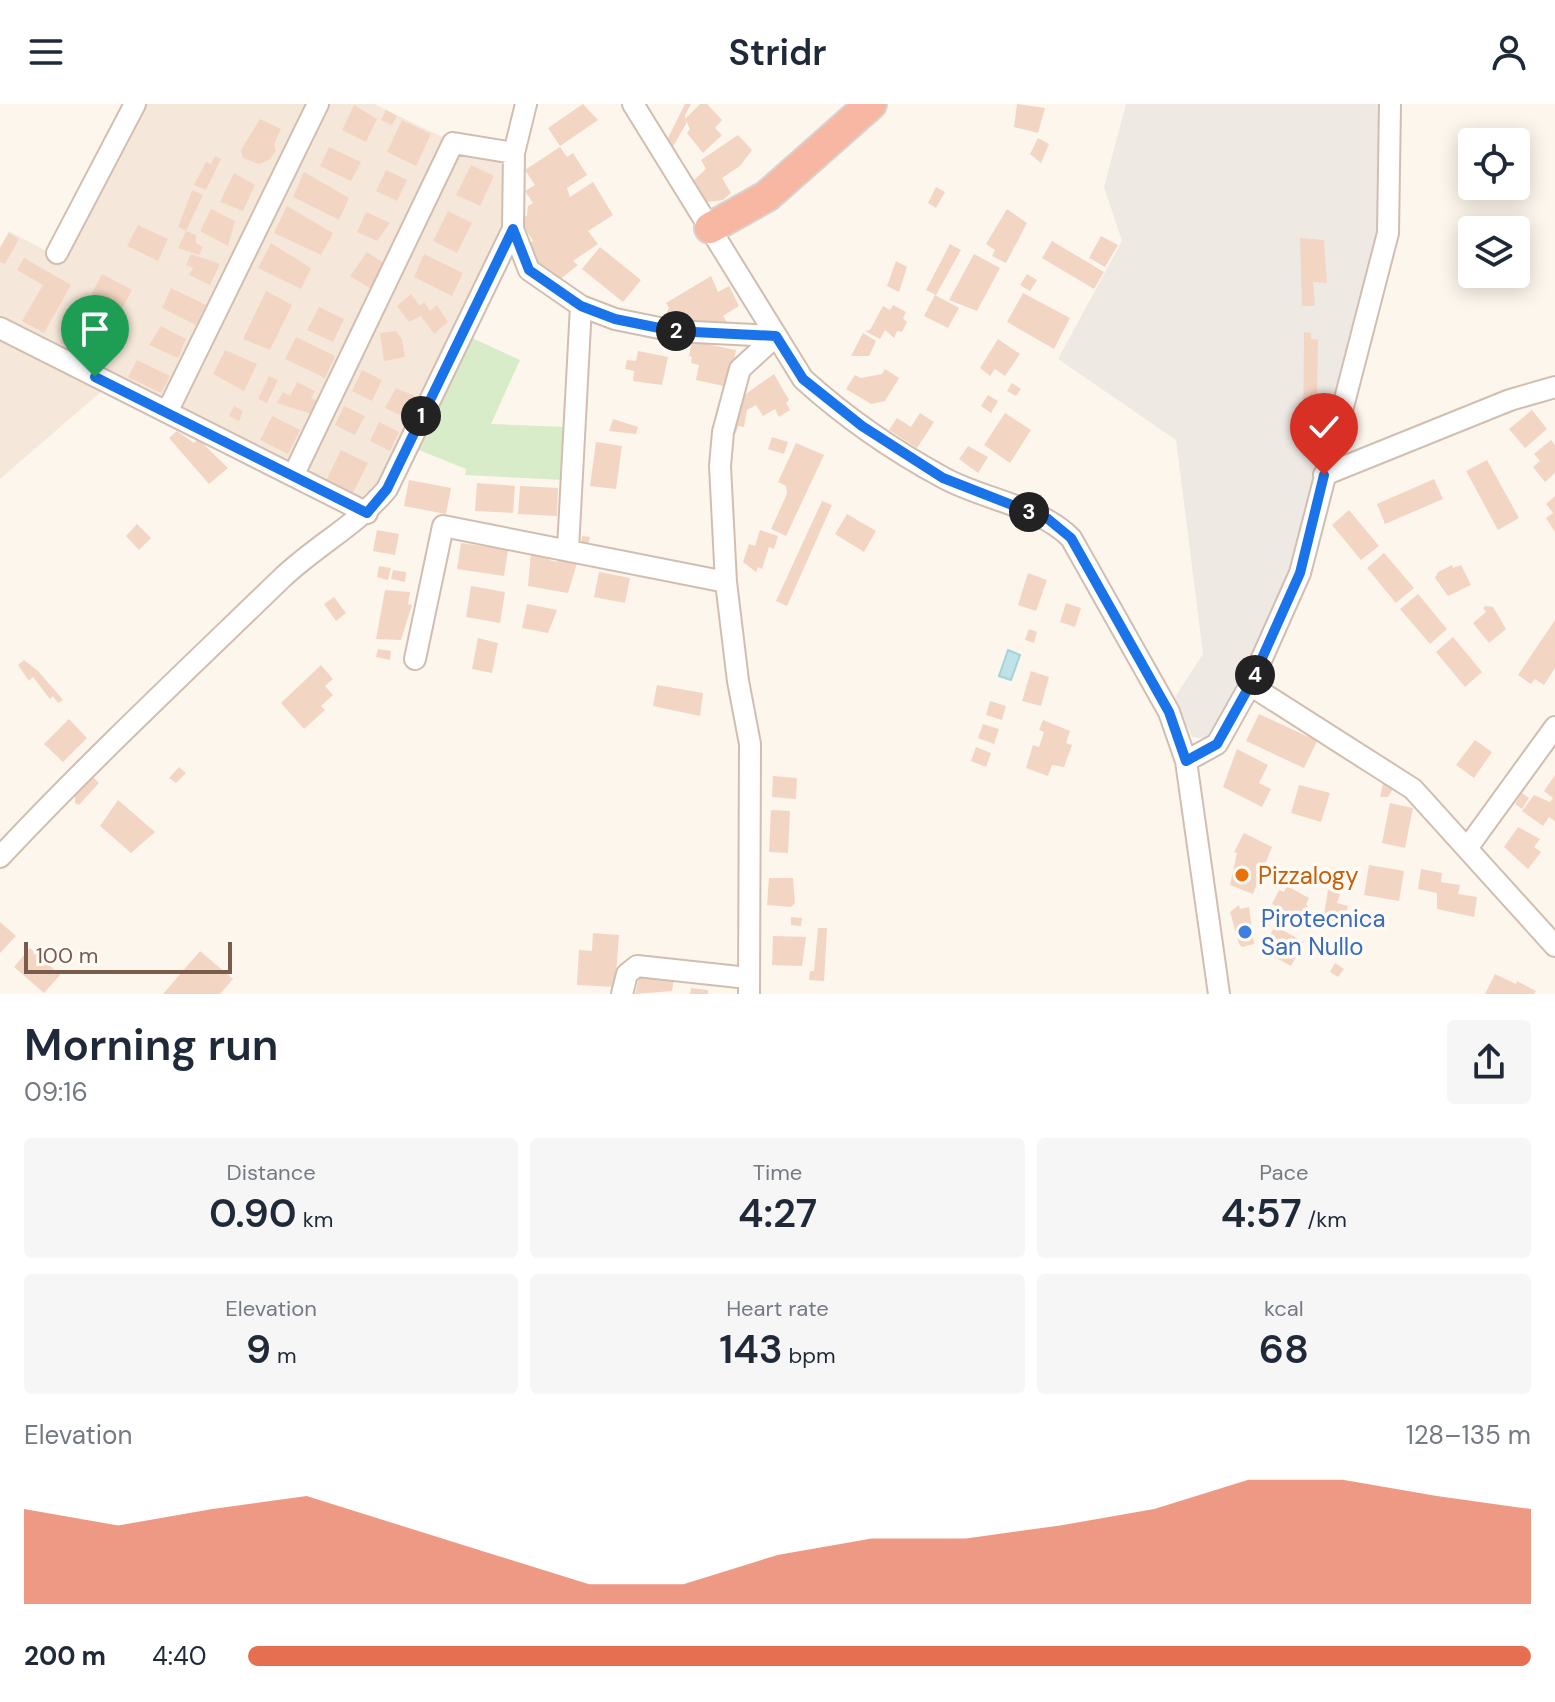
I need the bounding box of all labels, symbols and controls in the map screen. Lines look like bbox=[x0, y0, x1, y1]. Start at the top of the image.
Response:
text: Stridr bbox=[729, 29, 827, 76]
icon: menu bbox=[24, 30, 68, 74]
icon: person bbox=[1487, 30, 1531, 74]
map controls bbox=[1458, 128, 1530, 288]
button: locate bbox=[1458, 128, 1530, 200]
button: layers bbox=[1458, 216, 1530, 288]
pin bbox=[61, 295, 129, 377]
icon: arrive bbox=[73, 307, 117, 351]
pin: 2 bbox=[656, 311, 696, 351]
text: 2 bbox=[670, 316, 682, 345]
pin bbox=[1290, 393, 1358, 475]
pin: 1 bbox=[401, 396, 441, 436]
text: 1 bbox=[417, 401, 425, 430]
icon: check bbox=[1302, 405, 1346, 449]
pin: 3 bbox=[1009, 492, 1049, 532]
text: 3 bbox=[1022, 497, 1036, 526]
pin: 4 bbox=[1235, 655, 1275, 695]
text: 4 bbox=[1248, 660, 1262, 689]
place label: Pizzalogy bbox=[1258, 860, 1359, 891]
marker: Pizzalogy bbox=[1233, 866, 1251, 884]
place label: Pirotecnica San Nullo bbox=[1261, 903, 1386, 962]
marker: Pirotecnica San Nullo bbox=[1236, 923, 1254, 941]
scale bar bbox=[24, 938, 232, 974]
text: 100 m bbox=[36, 941, 98, 970]
text: Morning run bbox=[24, 1016, 278, 1074]
button: share bbox=[1447, 1020, 1531, 1104]
text: 09:16 bbox=[24, 1075, 88, 1109]
text: Distance bbox=[227, 1158, 316, 1187]
text: Time bbox=[753, 1158, 802, 1187]
text: Pace bbox=[1259, 1158, 1308, 1187]
text: 0.90 bbox=[209, 1187, 297, 1239]
text: 4:27 bbox=[738, 1187, 817, 1239]
text: 4:57 bbox=[1221, 1187, 1302, 1239]
text: km bbox=[297, 1205, 333, 1234]
text: /km bbox=[1302, 1205, 1347, 1234]
text: Elevation bbox=[225, 1294, 317, 1323]
text: Heart rate bbox=[726, 1294, 829, 1323]
text: kcal bbox=[1264, 1294, 1304, 1323]
text: 9 bbox=[246, 1323, 271, 1375]
text: 143 bbox=[719, 1323, 783, 1375]
text: 68 bbox=[1259, 1323, 1309, 1375]
text: m bbox=[271, 1341, 297, 1370]
text: bpm bbox=[783, 1341, 836, 1370]
text: Elevation bbox=[24, 1418, 132, 1452]
text: 128–135 m bbox=[1406, 1418, 1531, 1452]
text: 200 m bbox=[24, 1639, 106, 1673]
text: 4:40 bbox=[152, 1639, 207, 1673]

